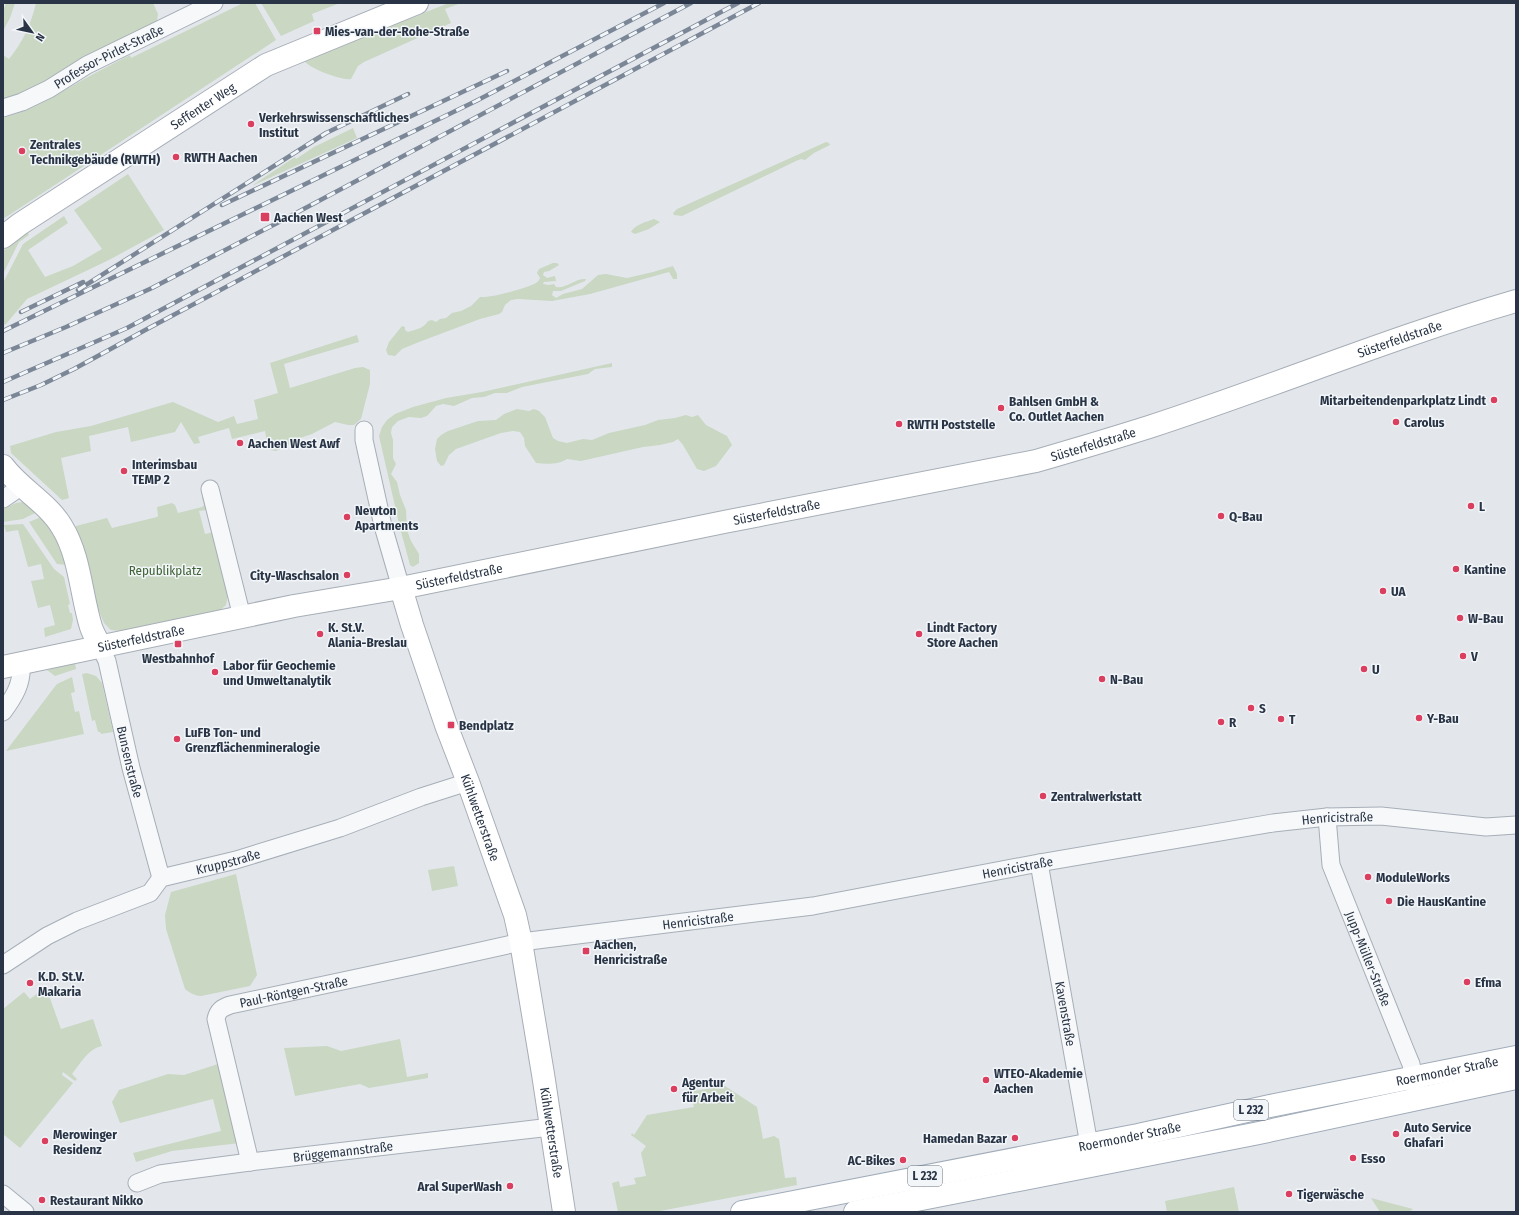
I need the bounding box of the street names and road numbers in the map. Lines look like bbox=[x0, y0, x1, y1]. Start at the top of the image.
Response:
street label: Professor-Pirlet-Straße bbox=[51, 21, 166, 91]
street label: Seffenter Weg bbox=[167, 79, 239, 132]
street label: Süsterfeldstraße bbox=[1355, 317, 1444, 360]
street label: Süsterfeldstraße bbox=[1049, 424, 1137, 464]
street label: Süsterfeldstraße bbox=[732, 496, 821, 528]
street label: Süsterfeldstraße bbox=[414, 560, 504, 592]
street label: Süsterfeldstraße bbox=[96, 622, 186, 654]
street label: Bunsenstraße bbox=[114, 724, 146, 799]
street label: Kühlwetterstraße bbox=[458, 772, 503, 863]
street label: Henricistraße bbox=[1301, 809, 1373, 827]
street label: Kruppstraße bbox=[194, 846, 262, 877]
street label: Henricistraße bbox=[981, 853, 1054, 881]
street label: Henricistraße bbox=[661, 908, 734, 932]
street label: Jupp-Müller-Straße bbox=[1343, 909, 1394, 1008]
street label: Paul-Röntgen-Straße bbox=[238, 973, 349, 1010]
street label: Kavenstraße bbox=[1053, 980, 1079, 1047]
street label: Roermonder Straße bbox=[1394, 1053, 1499, 1088]
street label: Kühlwetterstraße bbox=[538, 1086, 566, 1179]
road number: L 232 bbox=[1234, 1100, 1268, 1120]
street label: Roermonder Straße bbox=[1077, 1118, 1182, 1154]
street label: Brüggemannstraße bbox=[292, 1138, 394, 1164]
road number: L 232 bbox=[908, 1166, 942, 1186]

